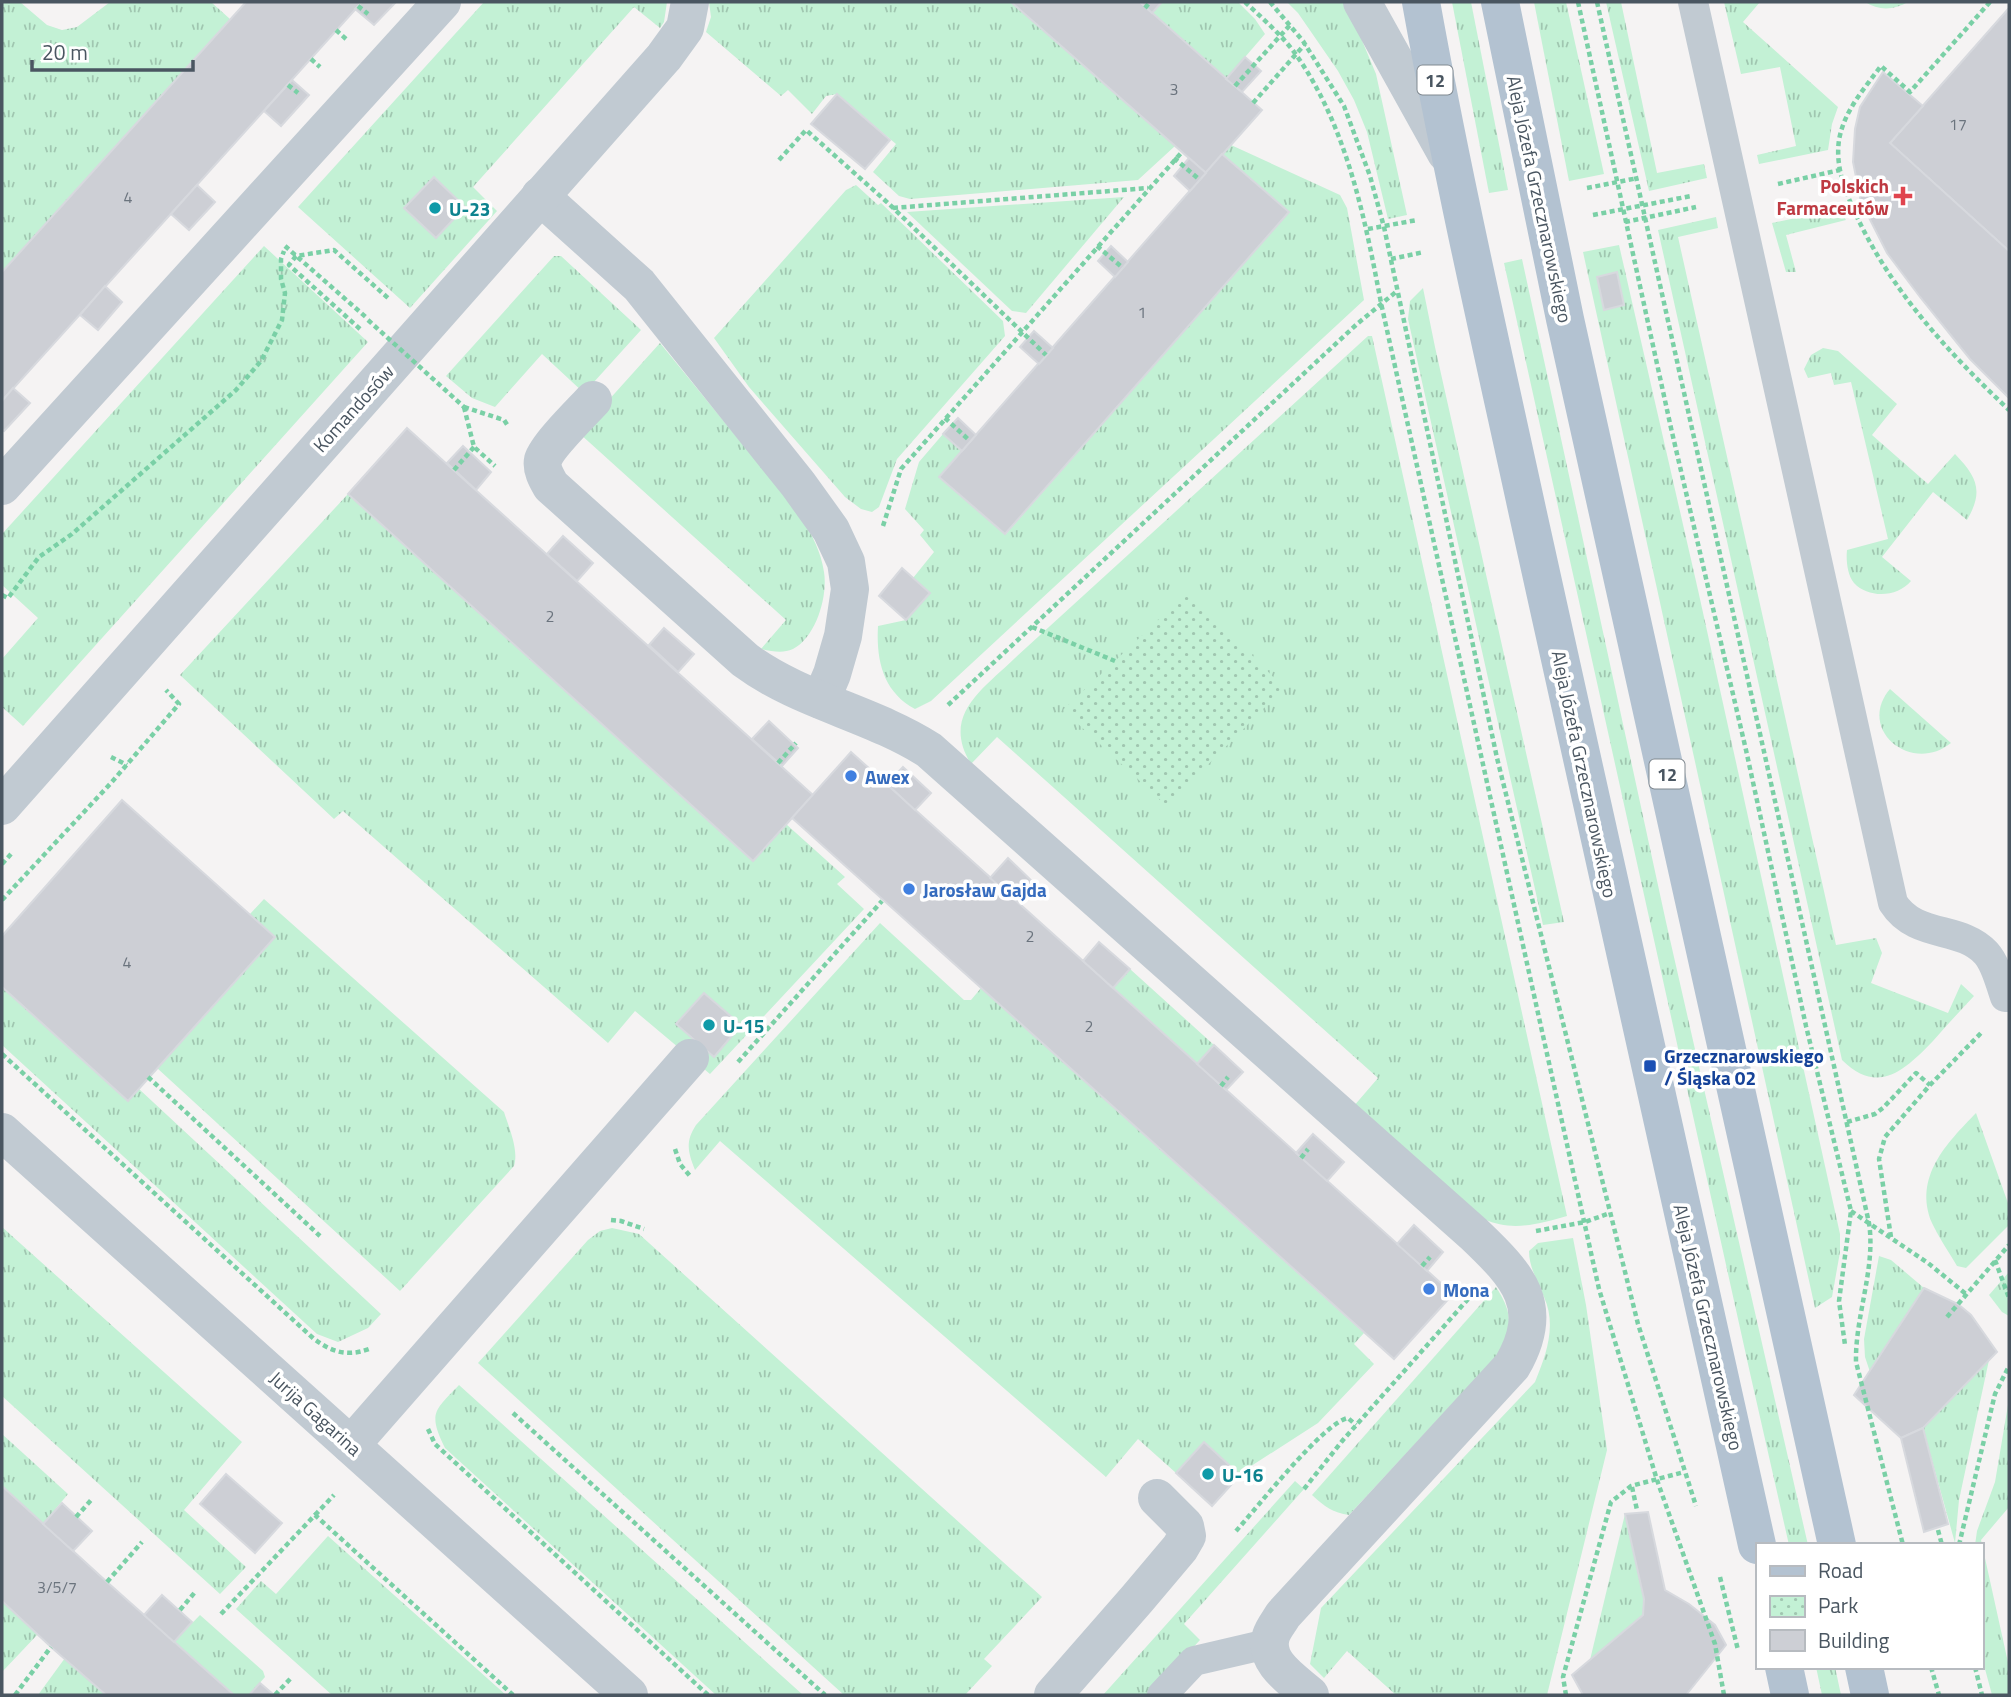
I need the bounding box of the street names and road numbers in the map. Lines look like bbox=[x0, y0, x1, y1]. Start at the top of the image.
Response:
road number: 12 bbox=[1418, 66, 1452, 94]
street label: Aleja Józefa Grzecznarowskiego bbox=[1500, 73, 1580, 325]
street label: Komandosów bbox=[306, 358, 400, 458]
street label: Aleja Józefa Grzecznarowskiego bbox=[1545, 648, 1625, 900]
road number: 12 bbox=[1650, 760, 1684, 788]
street label: Aleja Józefa Grzecznarowskiego bbox=[1667, 1201, 1751, 1453]
street label: Jurija Gagarina bbox=[264, 1364, 369, 1463]

